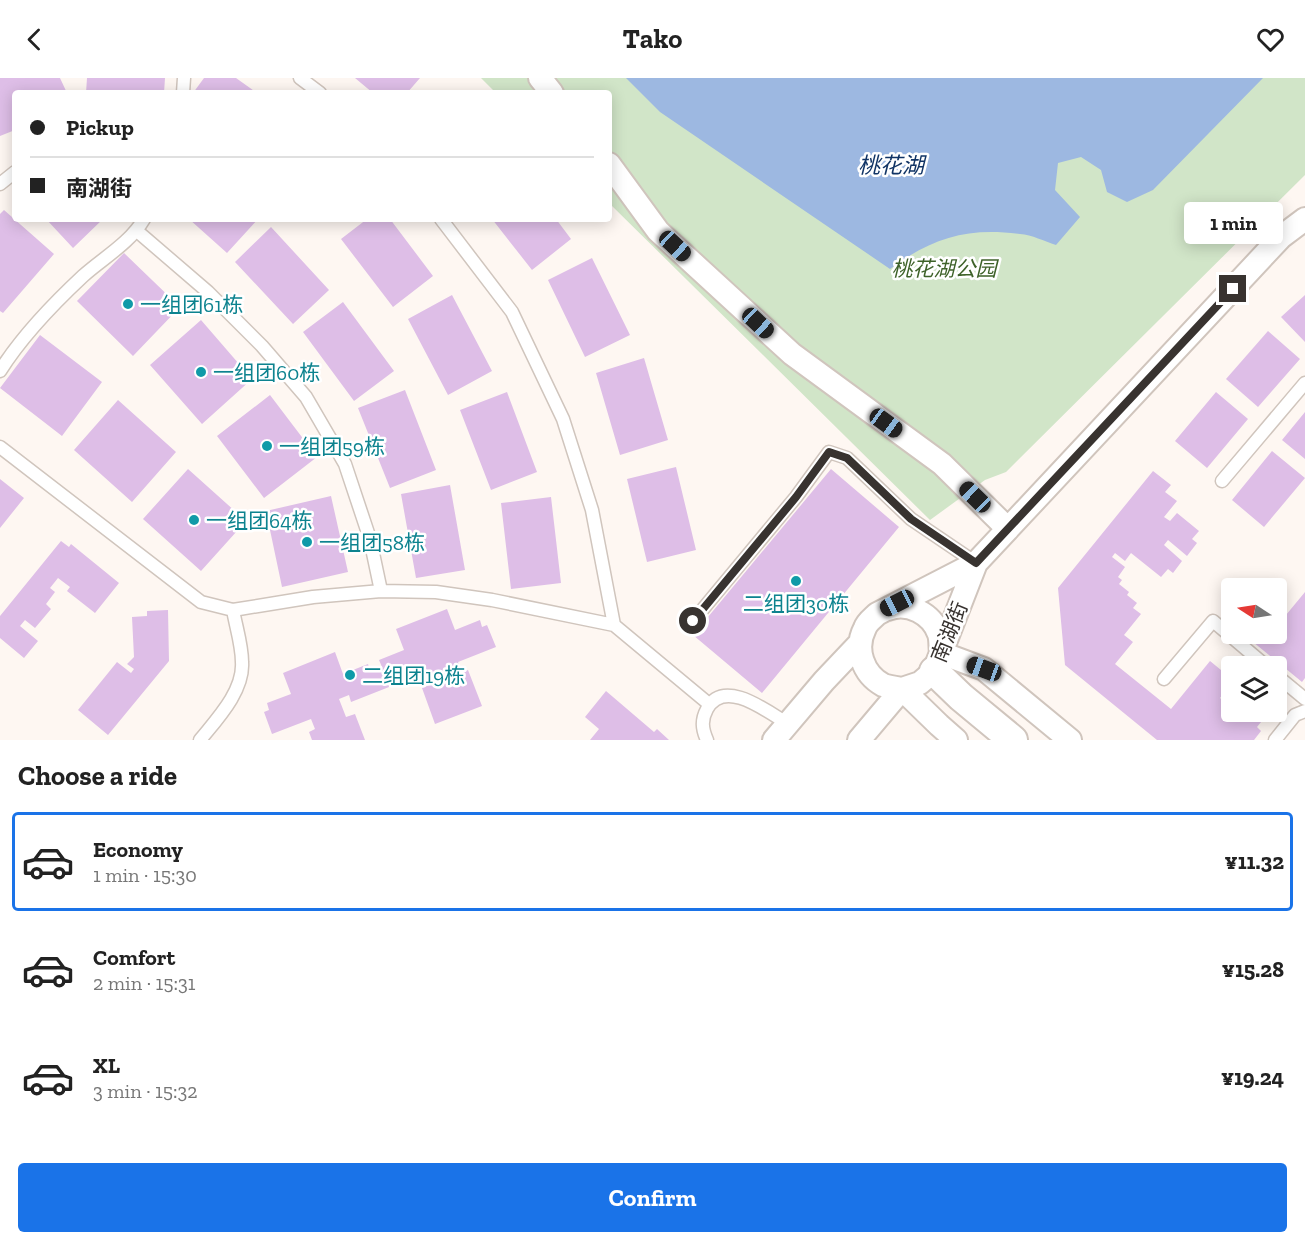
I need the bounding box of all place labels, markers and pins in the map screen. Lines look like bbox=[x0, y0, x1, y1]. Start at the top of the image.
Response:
place label: 一组团61栋 bbox=[140, 292, 243, 317]
marker: 一组团61栋 bbox=[121, 297, 135, 311]
place label: 一组团60栋 bbox=[213, 360, 320, 385]
marker: 一组团60栋 bbox=[194, 365, 208, 379]
place label: 一组团59栋 bbox=[279, 434, 385, 459]
marker: 一组团59栋 bbox=[260, 439, 274, 453]
place label: 一组团64栋 bbox=[206, 508, 312, 533]
marker: 一组团64栋 bbox=[187, 513, 201, 527]
place label: 一组团58栋 bbox=[319, 530, 425, 555]
marker: 一组团58栋 bbox=[300, 535, 314, 549]
marker: 二组团30栋 bbox=[789, 574, 803, 588]
place label: 二组团30栋 bbox=[743, 591, 849, 616]
place label: 二组团19栋 bbox=[362, 663, 465, 688]
marker: 二组团19栋 bbox=[343, 668, 357, 682]

